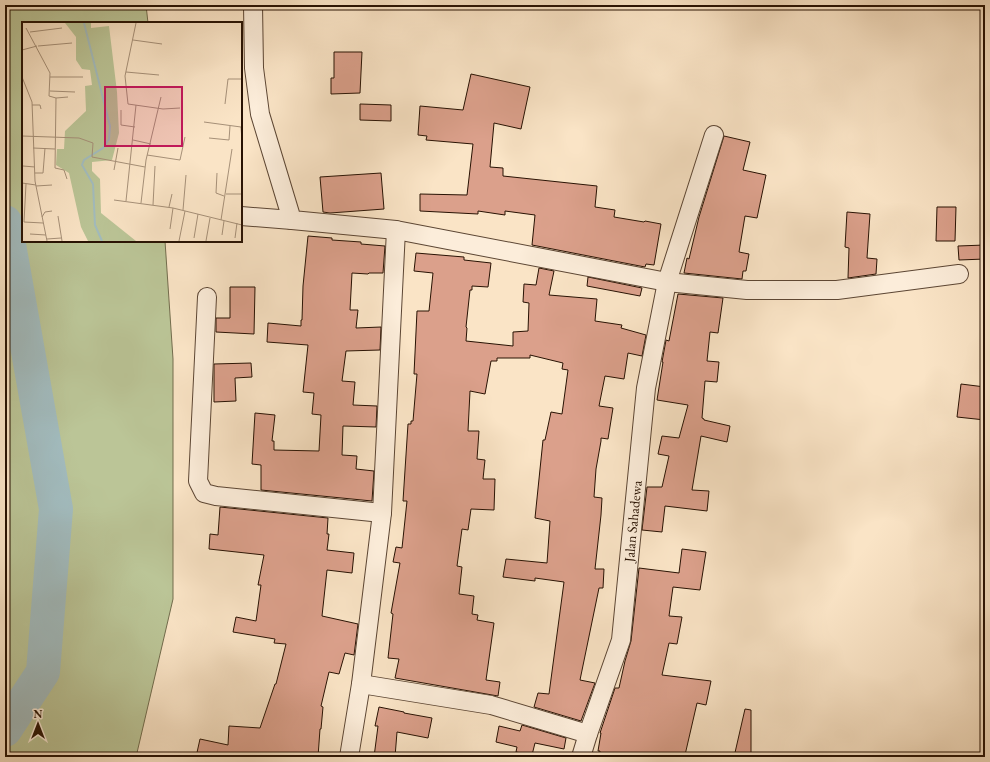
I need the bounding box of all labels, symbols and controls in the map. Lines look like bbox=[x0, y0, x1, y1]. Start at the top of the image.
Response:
inset map bbox=[22, 22, 242, 242]
street label: Jalan Sahadewa bbox=[620, 479, 646, 564]
north arrow bbox=[18, 704, 58, 744]
text: N bbox=[34, 707, 43, 721]

